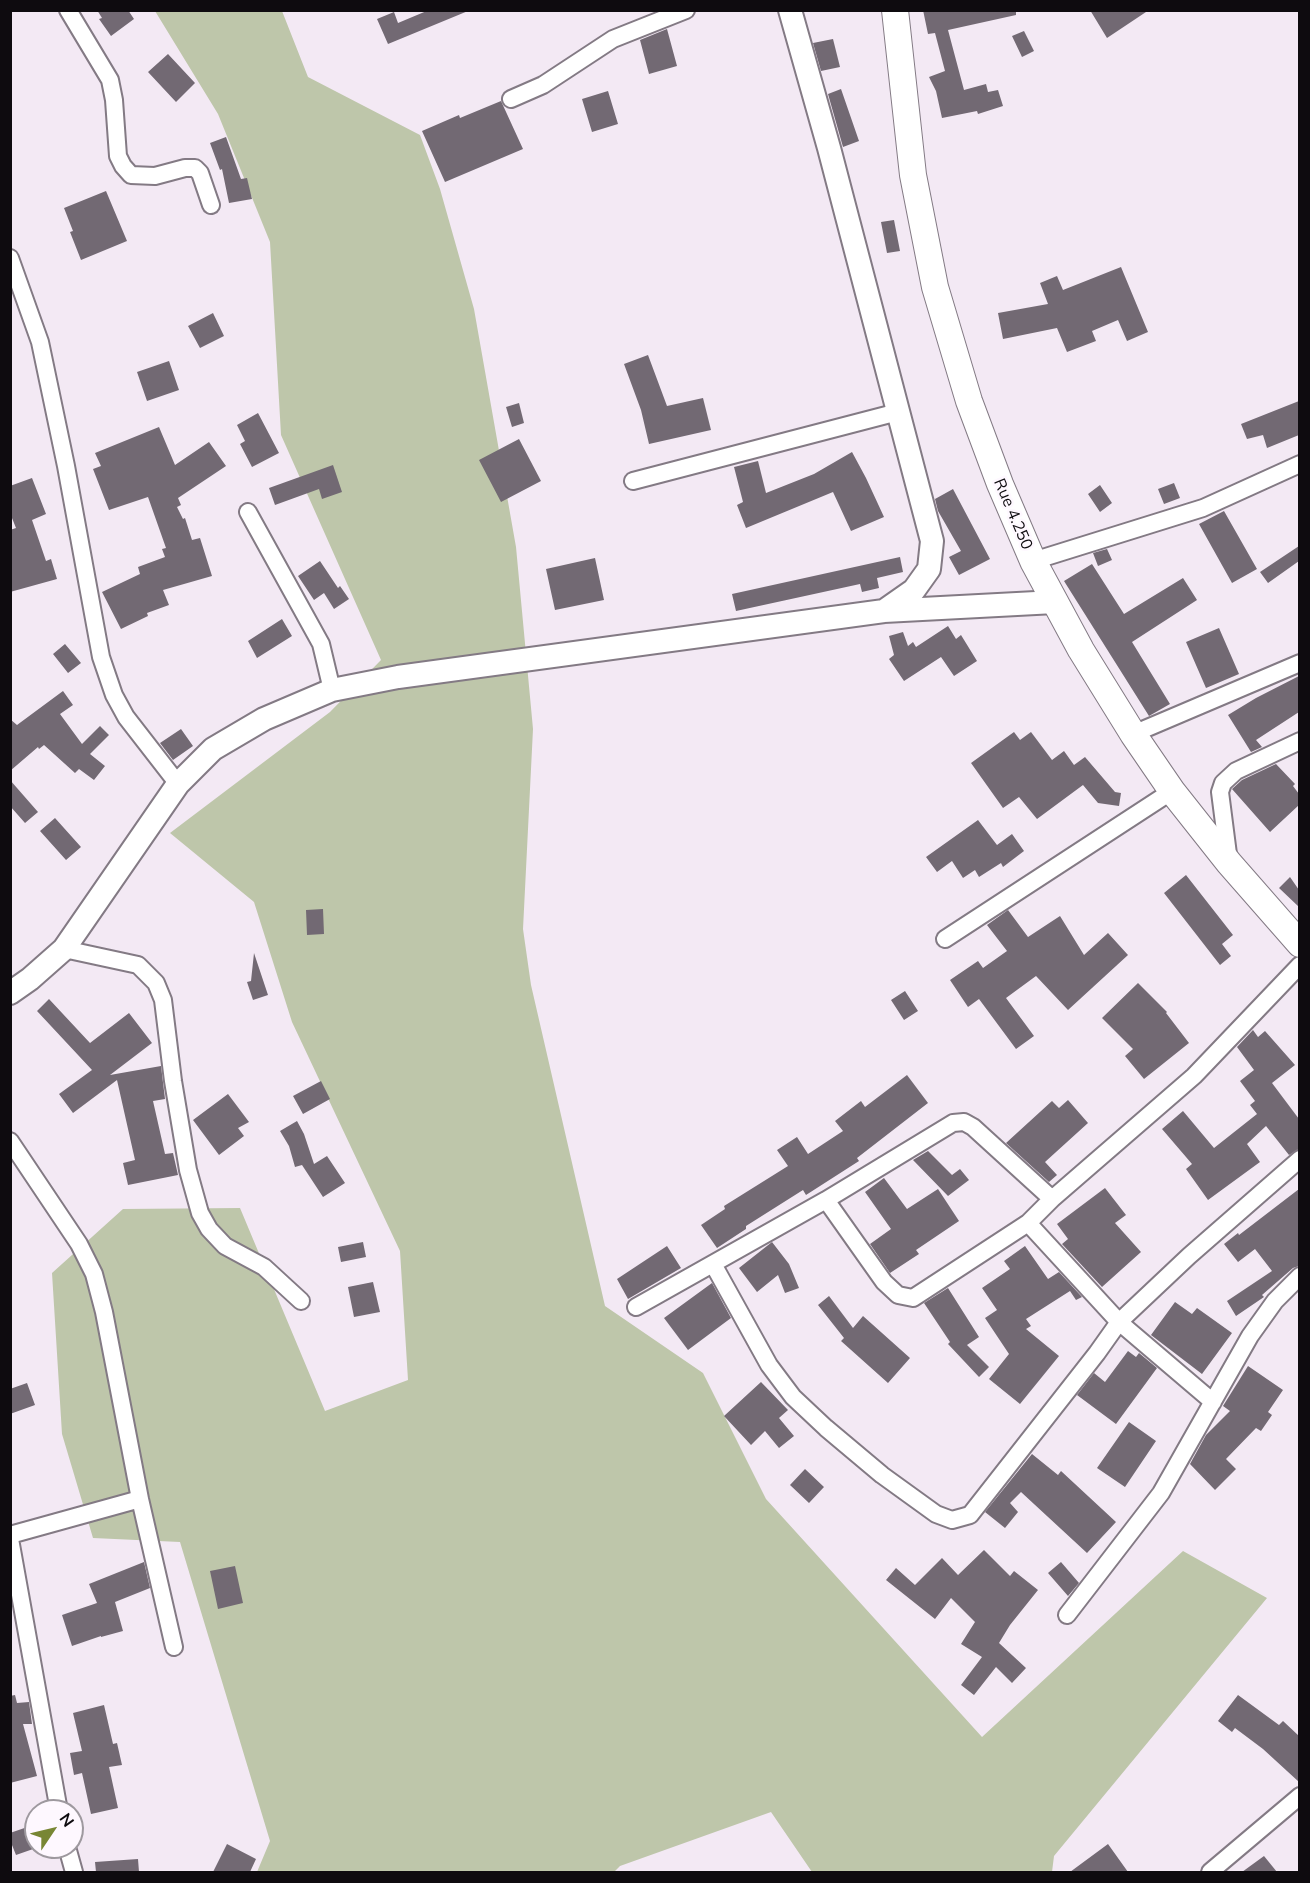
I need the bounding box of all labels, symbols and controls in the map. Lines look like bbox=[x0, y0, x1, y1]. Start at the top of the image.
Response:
street label: Rue 4.250 bbox=[989, 476, 1037, 552]
north arrow bbox=[24, 1799, 84, 1859]
text: N bbox=[55, 1809, 79, 1831]

